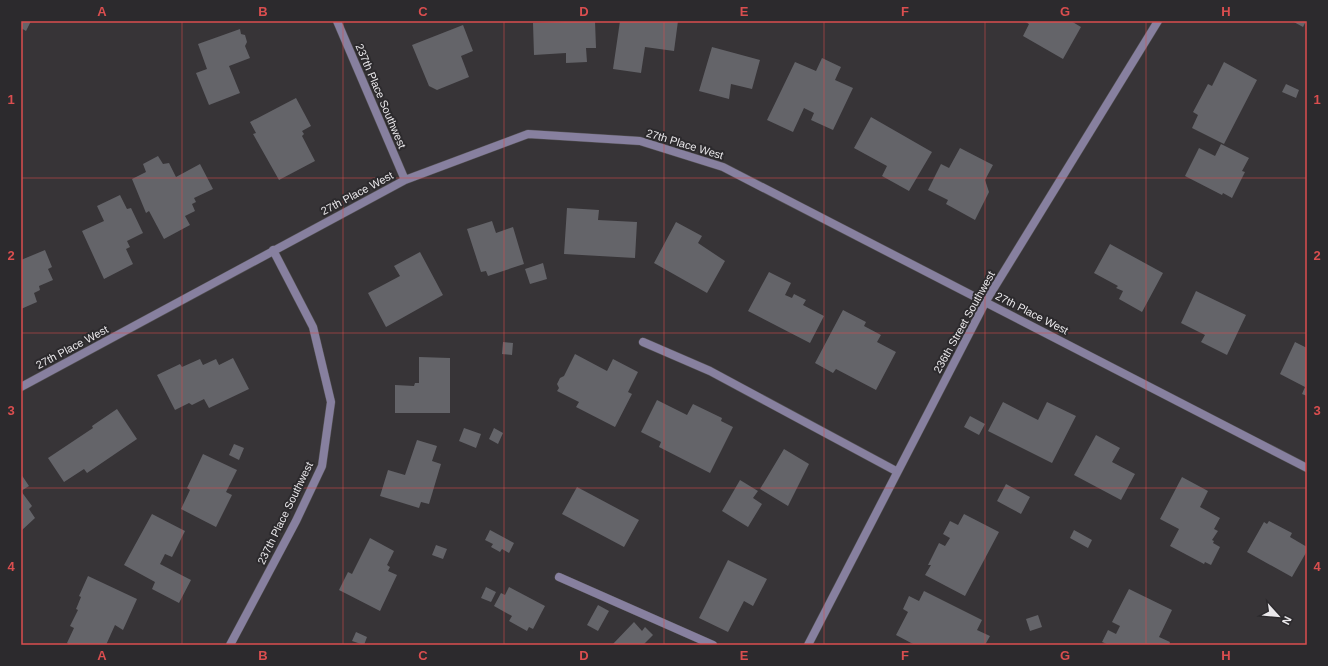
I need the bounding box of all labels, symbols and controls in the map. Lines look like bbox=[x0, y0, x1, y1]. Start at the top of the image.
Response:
text: A bbox=[97, 4, 107, 19]
text: B bbox=[258, 4, 268, 19]
text: C bbox=[418, 4, 428, 19]
text: D bbox=[579, 4, 589, 19]
text: E bbox=[740, 4, 749, 19]
text: F bbox=[901, 4, 909, 19]
text: G bbox=[1060, 4, 1070, 19]
text: H bbox=[1221, 4, 1231, 19]
street label: 237th Place Southwest bbox=[353, 42, 409, 150]
text: 1 bbox=[7, 92, 15, 107]
text: 1 bbox=[1313, 92, 1321, 107]
street label: 27th Place West bbox=[645, 127, 725, 161]
street label: 27th Place West bbox=[319, 169, 395, 217]
text: 2 bbox=[7, 248, 15, 263]
text: 2 bbox=[1313, 248, 1321, 263]
street label: 236th Street Southwest bbox=[931, 269, 997, 375]
street label: 27th Place West bbox=[994, 290, 1070, 336]
street label: 27th Place West bbox=[34, 323, 110, 371]
text: 3 bbox=[7, 403, 15, 418]
text: 3 bbox=[1313, 403, 1321, 418]
street label: 237th Place Southwest bbox=[255, 460, 315, 566]
text: 4 bbox=[7, 559, 15, 574]
text: 4 bbox=[1313, 559, 1321, 574]
north arrow bbox=[1258, 596, 1298, 636]
text: N bbox=[1280, 614, 1294, 627]
text: A bbox=[97, 648, 107, 663]
text: B bbox=[258, 648, 268, 663]
text: C bbox=[418, 648, 428, 663]
text: D bbox=[579, 648, 589, 663]
text: E bbox=[740, 648, 749, 663]
text: F bbox=[901, 648, 909, 663]
text: G bbox=[1060, 648, 1070, 663]
text: H bbox=[1221, 648, 1231, 663]

